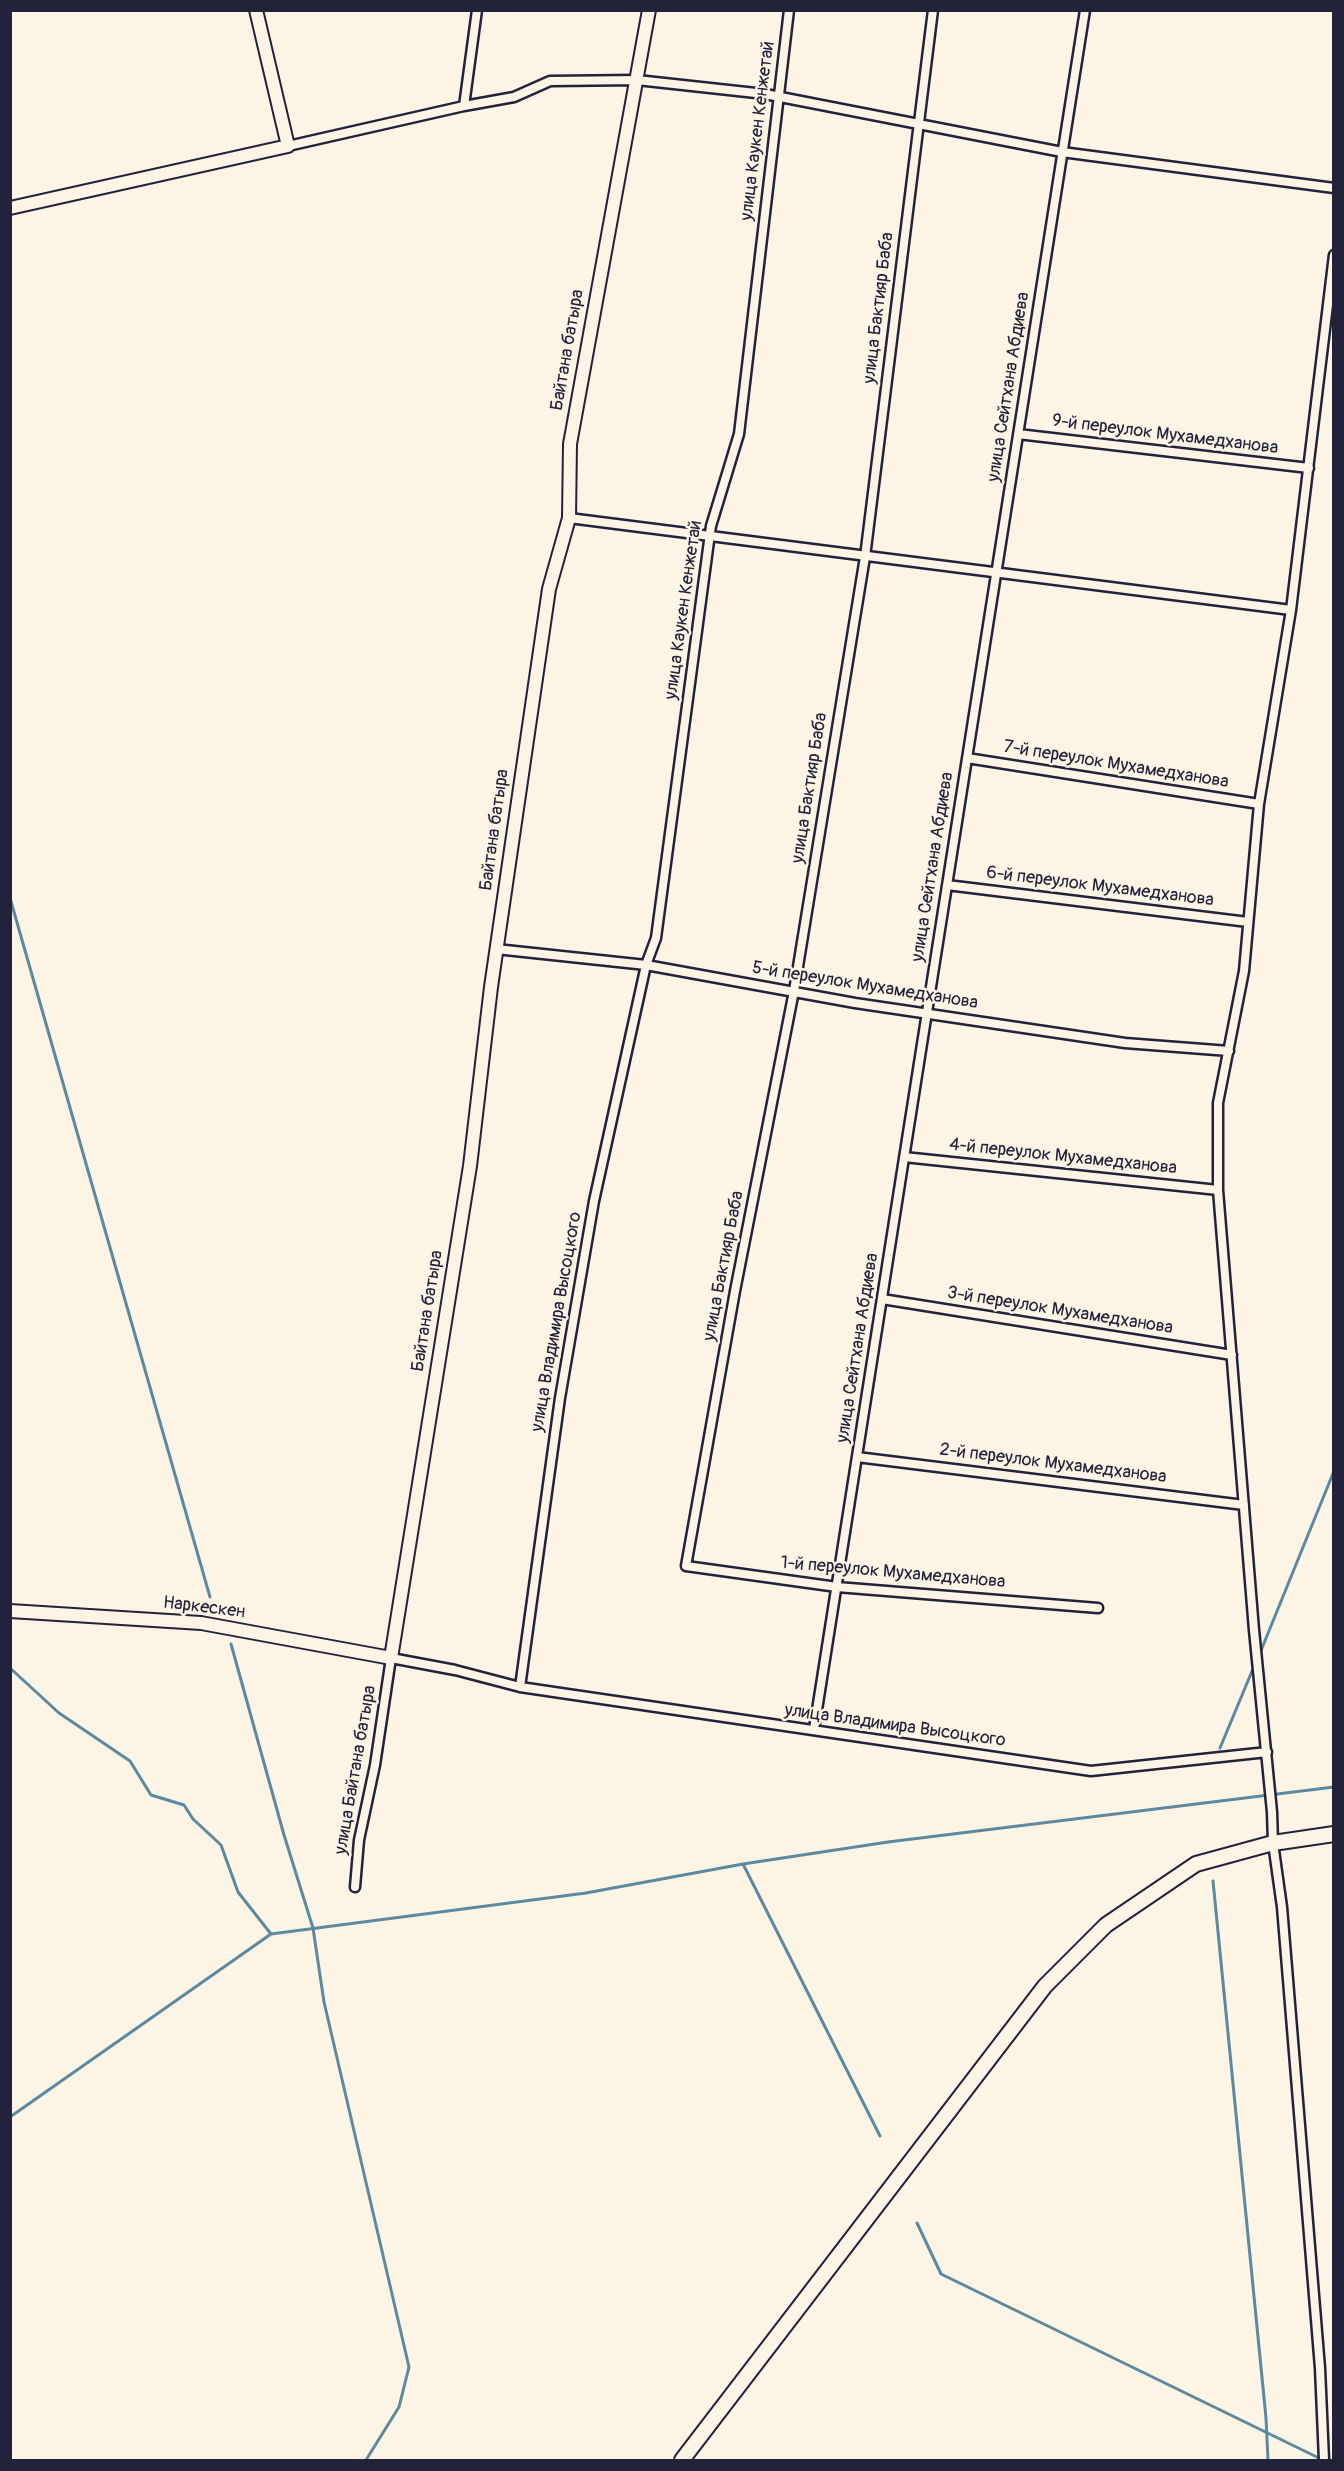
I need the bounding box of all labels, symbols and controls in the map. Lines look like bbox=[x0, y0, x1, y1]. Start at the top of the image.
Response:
street label: улица Каукен Кенжетай bbox=[736, 40, 780, 222]
street label: улица Бактияр Баба bbox=[859, 231, 899, 385]
street label: Байтана батыра bbox=[547, 288, 589, 412]
street label: улица Сейтхана Абдиева bbox=[983, 291, 1035, 483]
street label: 9-й переулок Мухамедханова bbox=[1051, 410, 1279, 460]
street label: улица Каукен Кенжетай bbox=[661, 519, 707, 701]
street label: улица Бактияр Баба bbox=[787, 711, 833, 865]
street label: 7-й переулок Мухамедханова bbox=[1002, 737, 1230, 793]
street label: Байтана батыра bbox=[476, 768, 514, 892]
street label: улица Сейтхана Абдиева bbox=[907, 771, 959, 963]
street label: 6-й переулок Мухамедханова bbox=[985, 862, 1215, 912]
street label: 5-й переулок Мухамедханова bbox=[751, 957, 979, 1015]
street label: 4-й переулок Мухамедханова bbox=[948, 1134, 1178, 1180]
street label: улица Бактияр Баба bbox=[699, 1189, 749, 1343]
street label: улица Владимира Высоцкого bbox=[527, 1210, 587, 1434]
street label: Байтана батыра bbox=[408, 1249, 448, 1373]
street label: улица Сейтхана Абдиева bbox=[832, 1252, 884, 1444]
street label: 3-й переулок Мухамедханова bbox=[945, 1282, 1175, 1340]
street label: 2-й переулок Мухамедханова bbox=[938, 1439, 1168, 1489]
street label: 1-й переулок Мухамедханова bbox=[780, 1552, 1006, 1594]
street label: Наркескен bbox=[162, 1592, 246, 1624]
street label: улица Байтана батыра bbox=[330, 1684, 382, 1856]
street label: улица Владимира Высоцкого bbox=[783, 1700, 1007, 1752]

